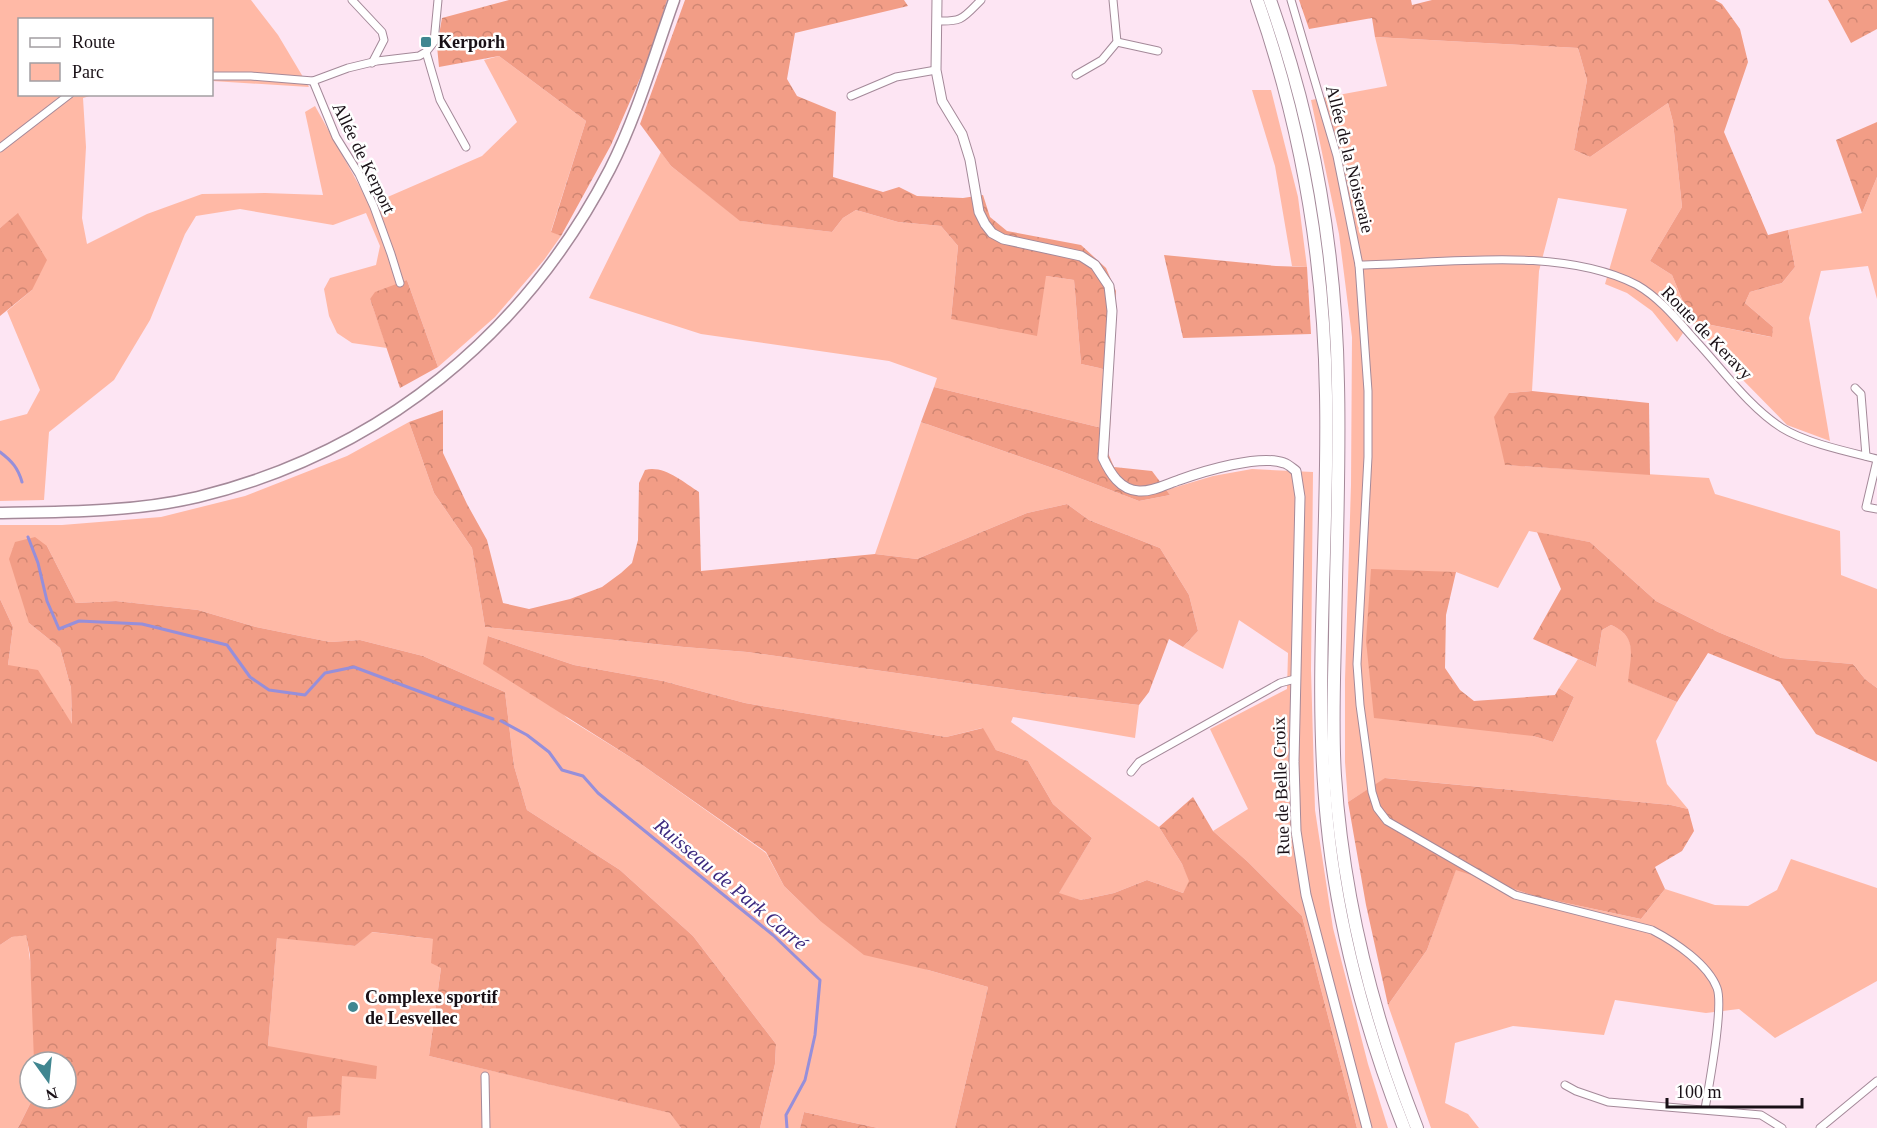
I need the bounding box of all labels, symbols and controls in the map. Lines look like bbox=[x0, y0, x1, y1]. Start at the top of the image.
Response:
legend bbox=[18, 18, 213, 96]
text: Route bbox=[72, 32, 115, 52]
place label: Kerporh bbox=[438, 32, 505, 52]
marker: Kerporh bbox=[419, 35, 433, 49]
text: Parc bbox=[72, 62, 104, 82]
street label: Allée de la Noiseraie bbox=[1322, 83, 1378, 235]
street label: Allée de Kerport bbox=[329, 99, 399, 217]
street label: Route de Keravy bbox=[1657, 282, 1757, 384]
street label: Rue de Belle Croix bbox=[1269, 716, 1293, 856]
water label: Ruisseau de Park Carré bbox=[649, 813, 813, 955]
place label: Complexe sportif de Lesvellec bbox=[365, 987, 498, 1028]
marker: Complexe sportif de Lesvellec bbox=[346, 1000, 360, 1014]
north arrow bbox=[18, 1050, 78, 1110]
scale bar bbox=[1667, 1071, 1802, 1109]
text: 100 m bbox=[1676, 1082, 1722, 1102]
text: N bbox=[44, 1084, 60, 1104]

